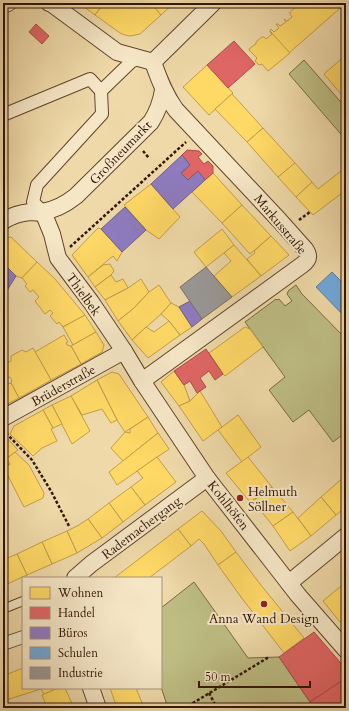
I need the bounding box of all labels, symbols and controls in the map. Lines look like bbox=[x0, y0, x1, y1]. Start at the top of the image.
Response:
street label: Großneumarkt bbox=[86, 117, 156, 189]
street label: Markusstraße bbox=[250, 191, 311, 259]
street label: Thielbek bbox=[61, 269, 105, 320]
street label: Brüderstraße bbox=[28, 361, 99, 411]
street label: Kohlhöfen bbox=[203, 477, 254, 535]
place label: Helmuth Söllner bbox=[248, 483, 297, 516]
street label: Rademachergang bbox=[98, 491, 186, 564]
marker: Helmuth Söllner bbox=[235, 493, 245, 503]
legend bbox=[22, 577, 162, 689]
text: Wohnen bbox=[57, 585, 104, 601]
marker: Anna Wand Design bbox=[259, 599, 269, 609]
text: Handel bbox=[58, 605, 95, 621]
place label: Anna Wand Design bbox=[209, 610, 320, 628]
text: Büros bbox=[58, 625, 88, 641]
text: Schulen bbox=[58, 645, 98, 661]
scale bar bbox=[199, 663, 310, 689]
text: Industrie bbox=[58, 665, 103, 681]
text: 50 m bbox=[205, 669, 232, 685]

